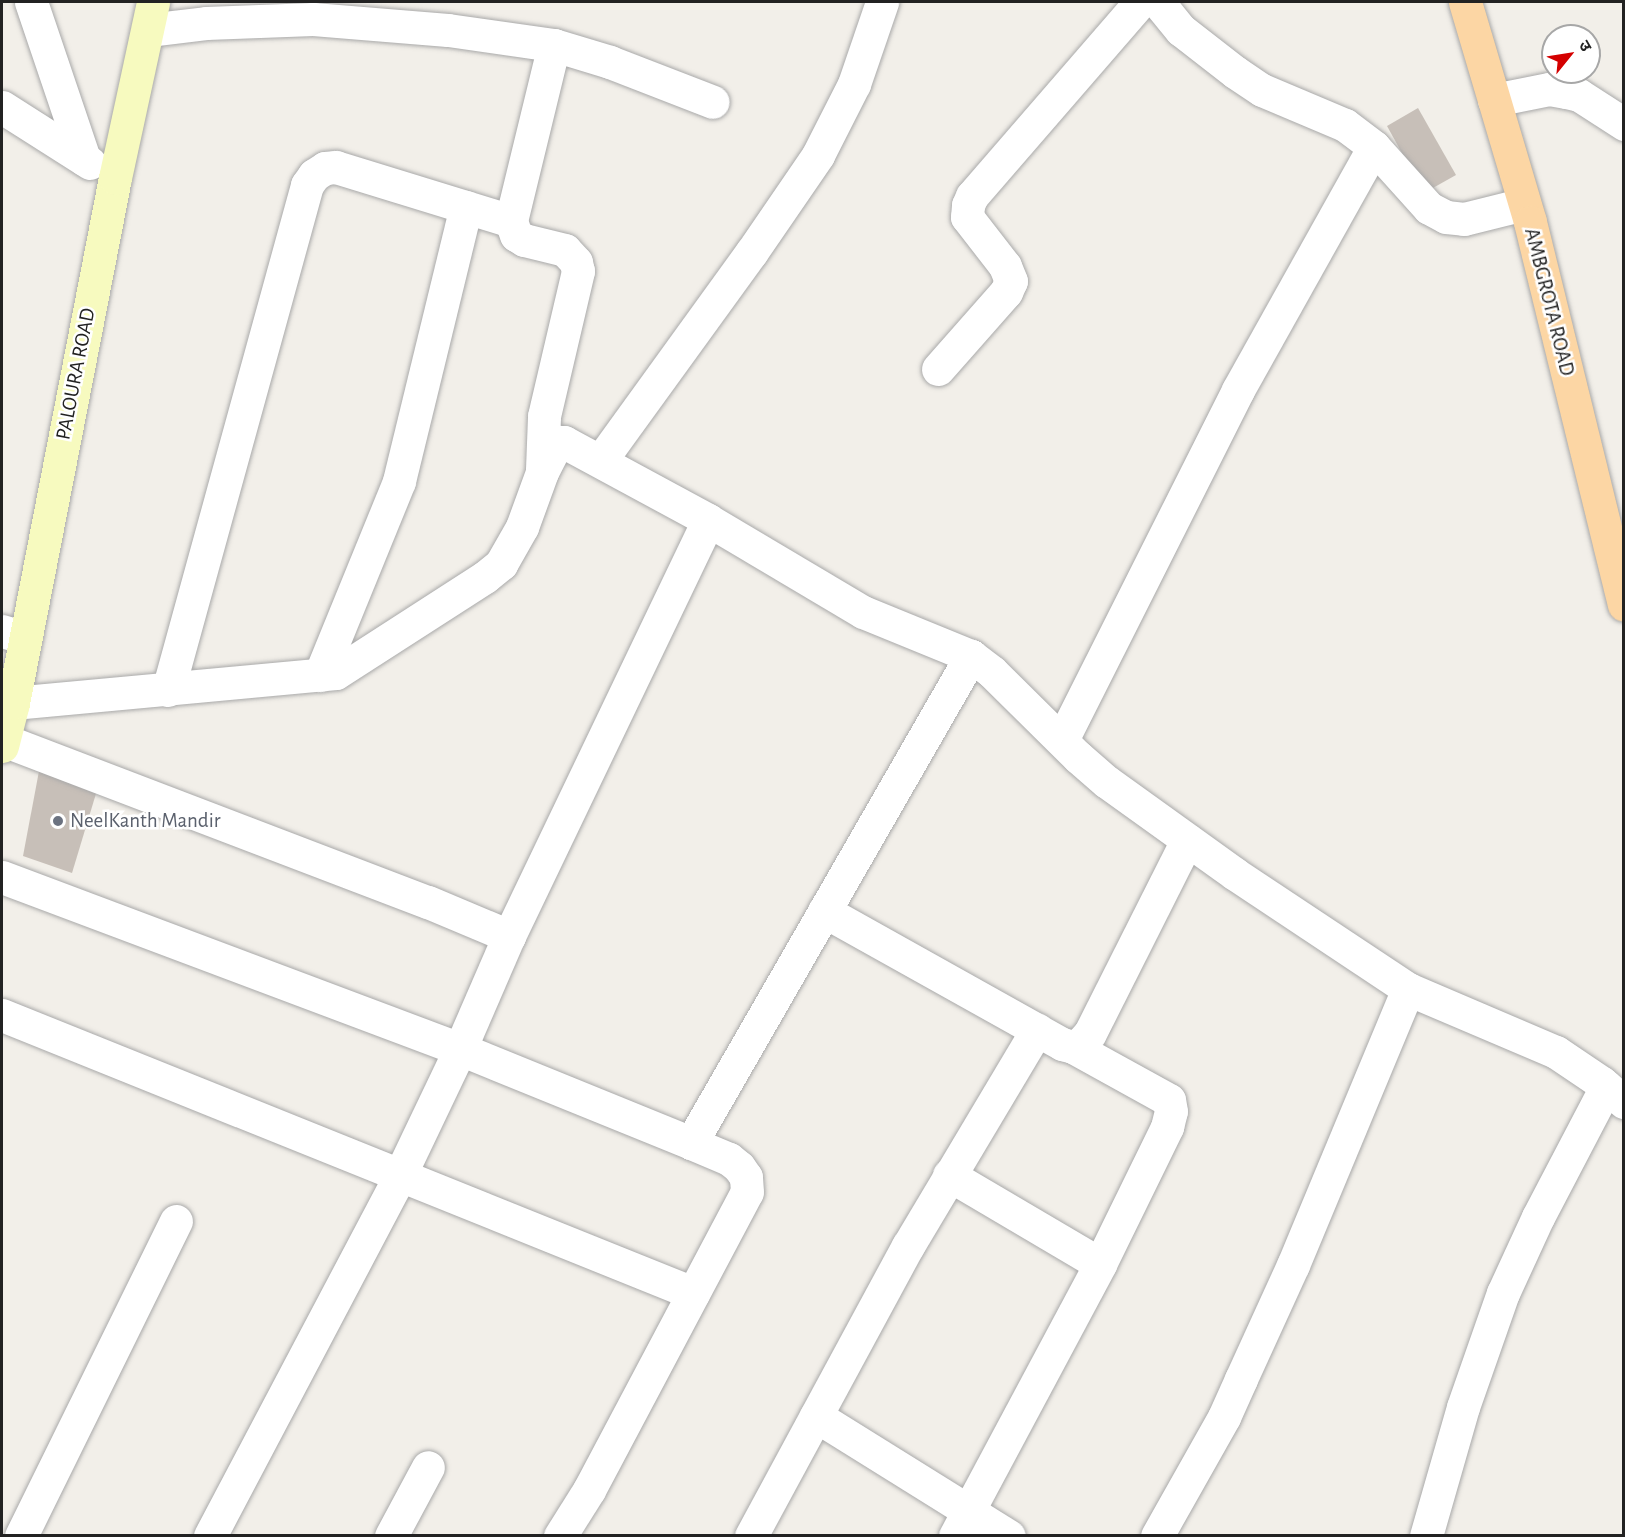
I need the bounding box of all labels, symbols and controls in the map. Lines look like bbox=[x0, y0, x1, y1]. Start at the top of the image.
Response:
north arrow bbox=[1541, 24, 1601, 84]
text: उ bbox=[1576, 38, 1594, 54]
street label: AMBGROTA ROAD bbox=[1518, 225, 1580, 379]
street label: PALOURA ROAD bbox=[51, 306, 101, 442]
place label: NeelKanth Mandir bbox=[70, 808, 221, 834]
marker: NeelKanth Mandir bbox=[51, 814, 65, 828]

